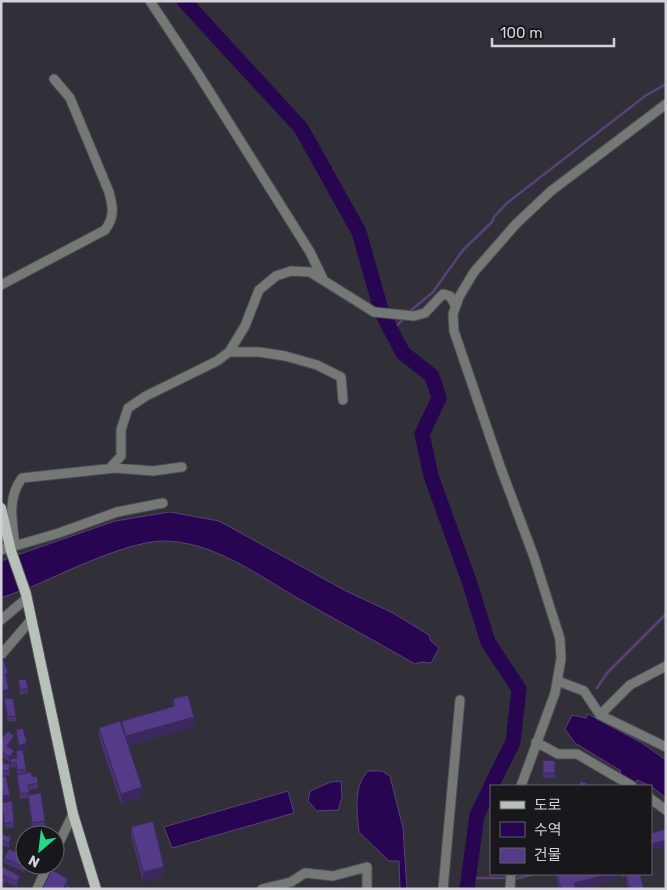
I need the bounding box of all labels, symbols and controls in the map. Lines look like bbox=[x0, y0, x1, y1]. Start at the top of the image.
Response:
scale bar bbox=[492, 15, 614, 47]
text: 100 m bbox=[500, 24, 542, 42]
legend bbox=[490, 785, 652, 875]
text: 도로 bbox=[534, 796, 562, 814]
text: 수역 bbox=[534, 821, 562, 839]
north arrow bbox=[15, 825, 65, 875]
text: 건물 bbox=[534, 846, 562, 864]
text: N bbox=[26, 851, 43, 871]

